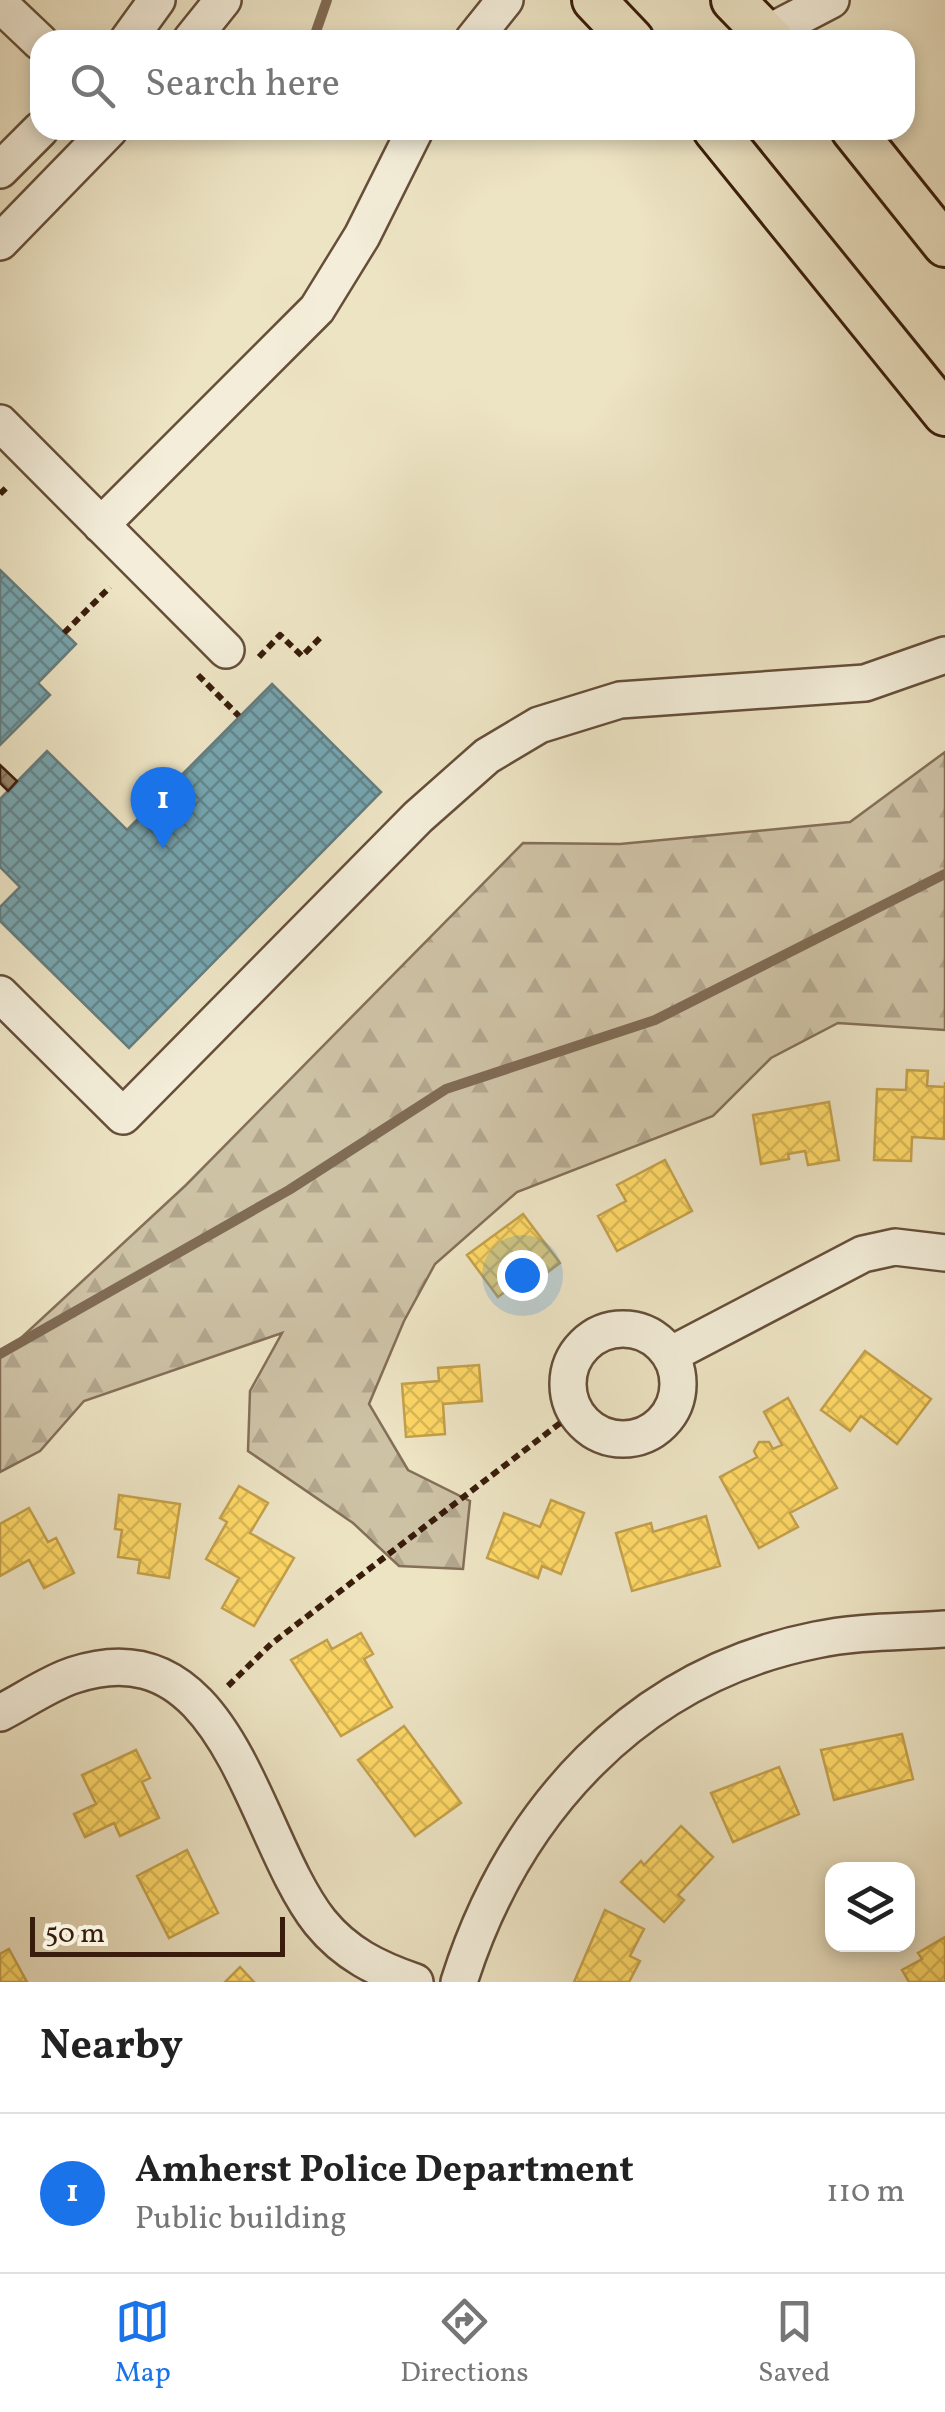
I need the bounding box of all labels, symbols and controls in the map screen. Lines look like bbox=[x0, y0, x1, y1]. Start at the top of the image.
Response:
search box bbox=[30, 30, 915, 140]
icon: search bbox=[65, 58, 120, 113]
text: Search here bbox=[145, 59, 340, 112]
pin: 1 bbox=[130, 766, 196, 849]
your location bbox=[497, 1250, 548, 1301]
map controls bbox=[825, 1862, 915, 1952]
button: layers bbox=[825, 1862, 915, 1952]
scale bar bbox=[30, 1912, 285, 1956]
text: 50 m bbox=[45, 1915, 105, 1954]
text: Nearby bbox=[40, 2018, 183, 2077]
text: Amherst Police Department bbox=[135, 2145, 634, 2198]
text: 1 bbox=[66, 2171, 79, 2215]
text: 110 m bbox=[826, 2171, 905, 2215]
text: Public building bbox=[135, 2198, 347, 2242]
tab: Map bbox=[115, 2294, 171, 2393]
tab: Directions bbox=[400, 2294, 529, 2393]
tab: Saved bbox=[758, 2294, 830, 2393]

